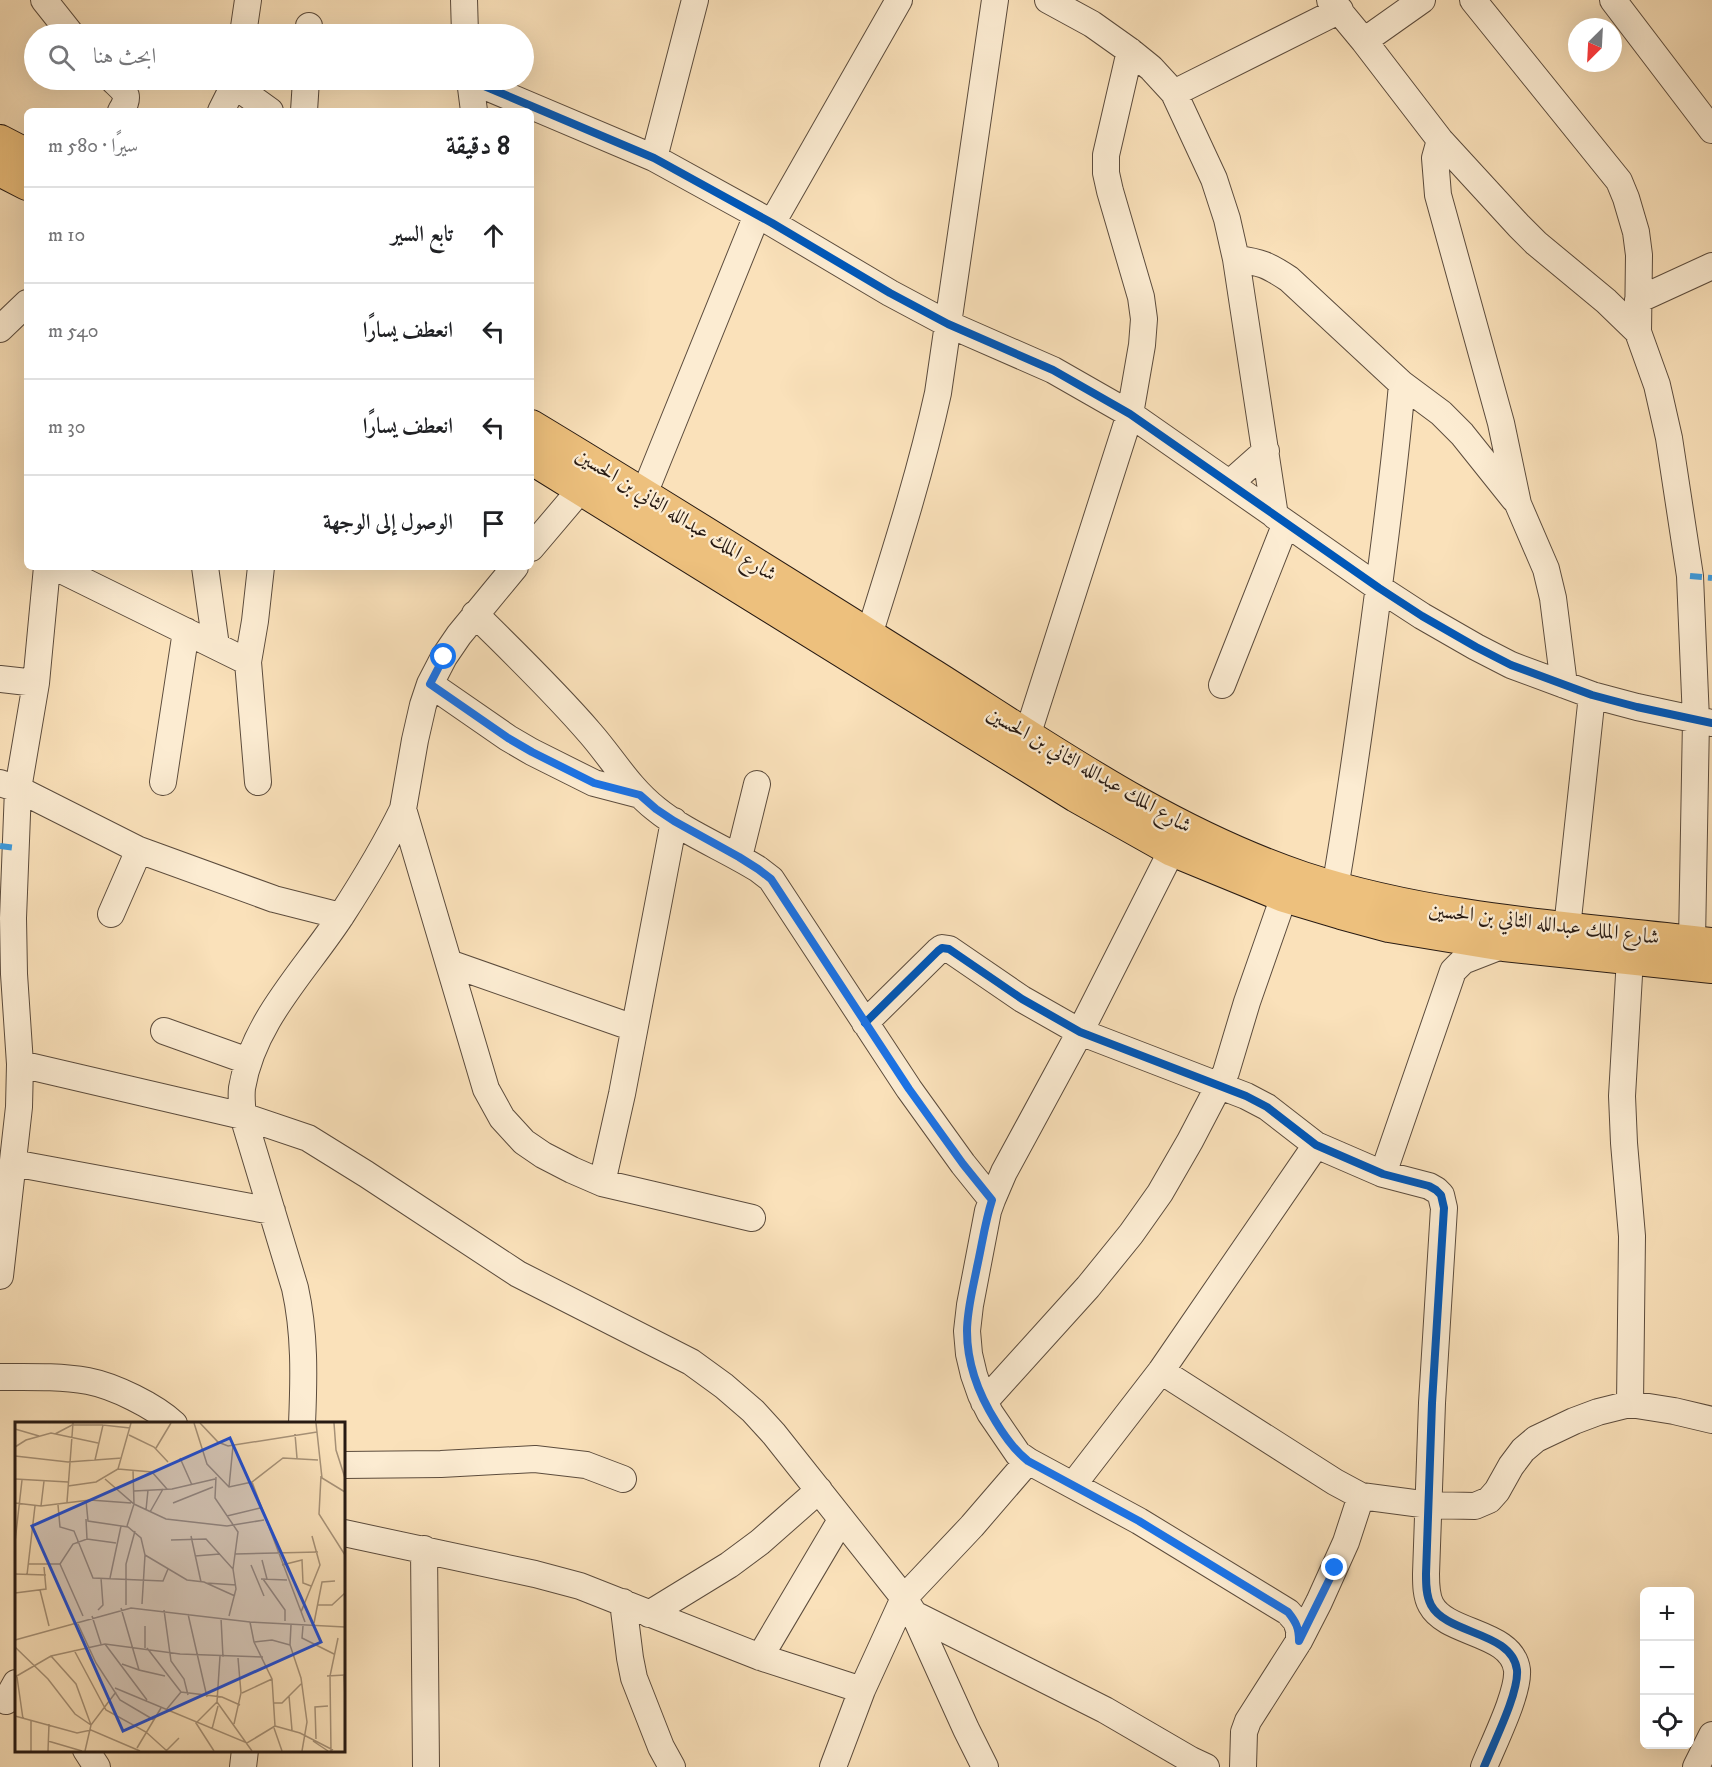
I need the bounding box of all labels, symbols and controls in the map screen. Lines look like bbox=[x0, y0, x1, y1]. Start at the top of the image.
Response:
north arrow bbox=[1568, 18, 1622, 72]
search box bbox=[24, 24, 534, 90]
icon: search bbox=[45, 41, 78, 74]
text: ابحث هنا bbox=[93, 43, 156, 70]
text: 8 دقيقة bbox=[446, 130, 510, 163]
text: سيرًا · 580 m bbox=[48, 134, 138, 159]
icon: ahead bbox=[477, 219, 510, 252]
text: تابع السير bbox=[391, 221, 453, 248]
text: 10 m bbox=[48, 223, 85, 248]
icon: left bbox=[477, 315, 510, 348]
text: انعطف يسارًا bbox=[363, 317, 453, 344]
text: 540 m bbox=[48, 319, 98, 344]
icon: left bbox=[477, 411, 510, 444]
text: انعطف يسارًا bbox=[363, 413, 453, 440]
text: 30 m bbox=[48, 415, 86, 440]
street label: شارع الملك عبدالله الثاني بن الحسين bbox=[569, 442, 781, 591]
icon: arrive bbox=[477, 507, 510, 540]
text: الوصول إلى الوجهة bbox=[323, 509, 453, 536]
route start bbox=[430, 643, 456, 669]
street label: شارع الملك عبدالله الثاني بن الحسين bbox=[980, 701, 1196, 843]
street label: شارع الملك عبدالله الثاني بن الحسين bbox=[1427, 897, 1661, 955]
inset map bbox=[15, 1422, 345, 1752]
route end bbox=[1321, 1554, 1347, 1580]
map controls bbox=[1640, 1587, 1694, 1749]
button: + bbox=[1640, 1587, 1694, 1641]
button: − bbox=[1640, 1641, 1694, 1695]
button: locate bbox=[1640, 1695, 1694, 1749]

